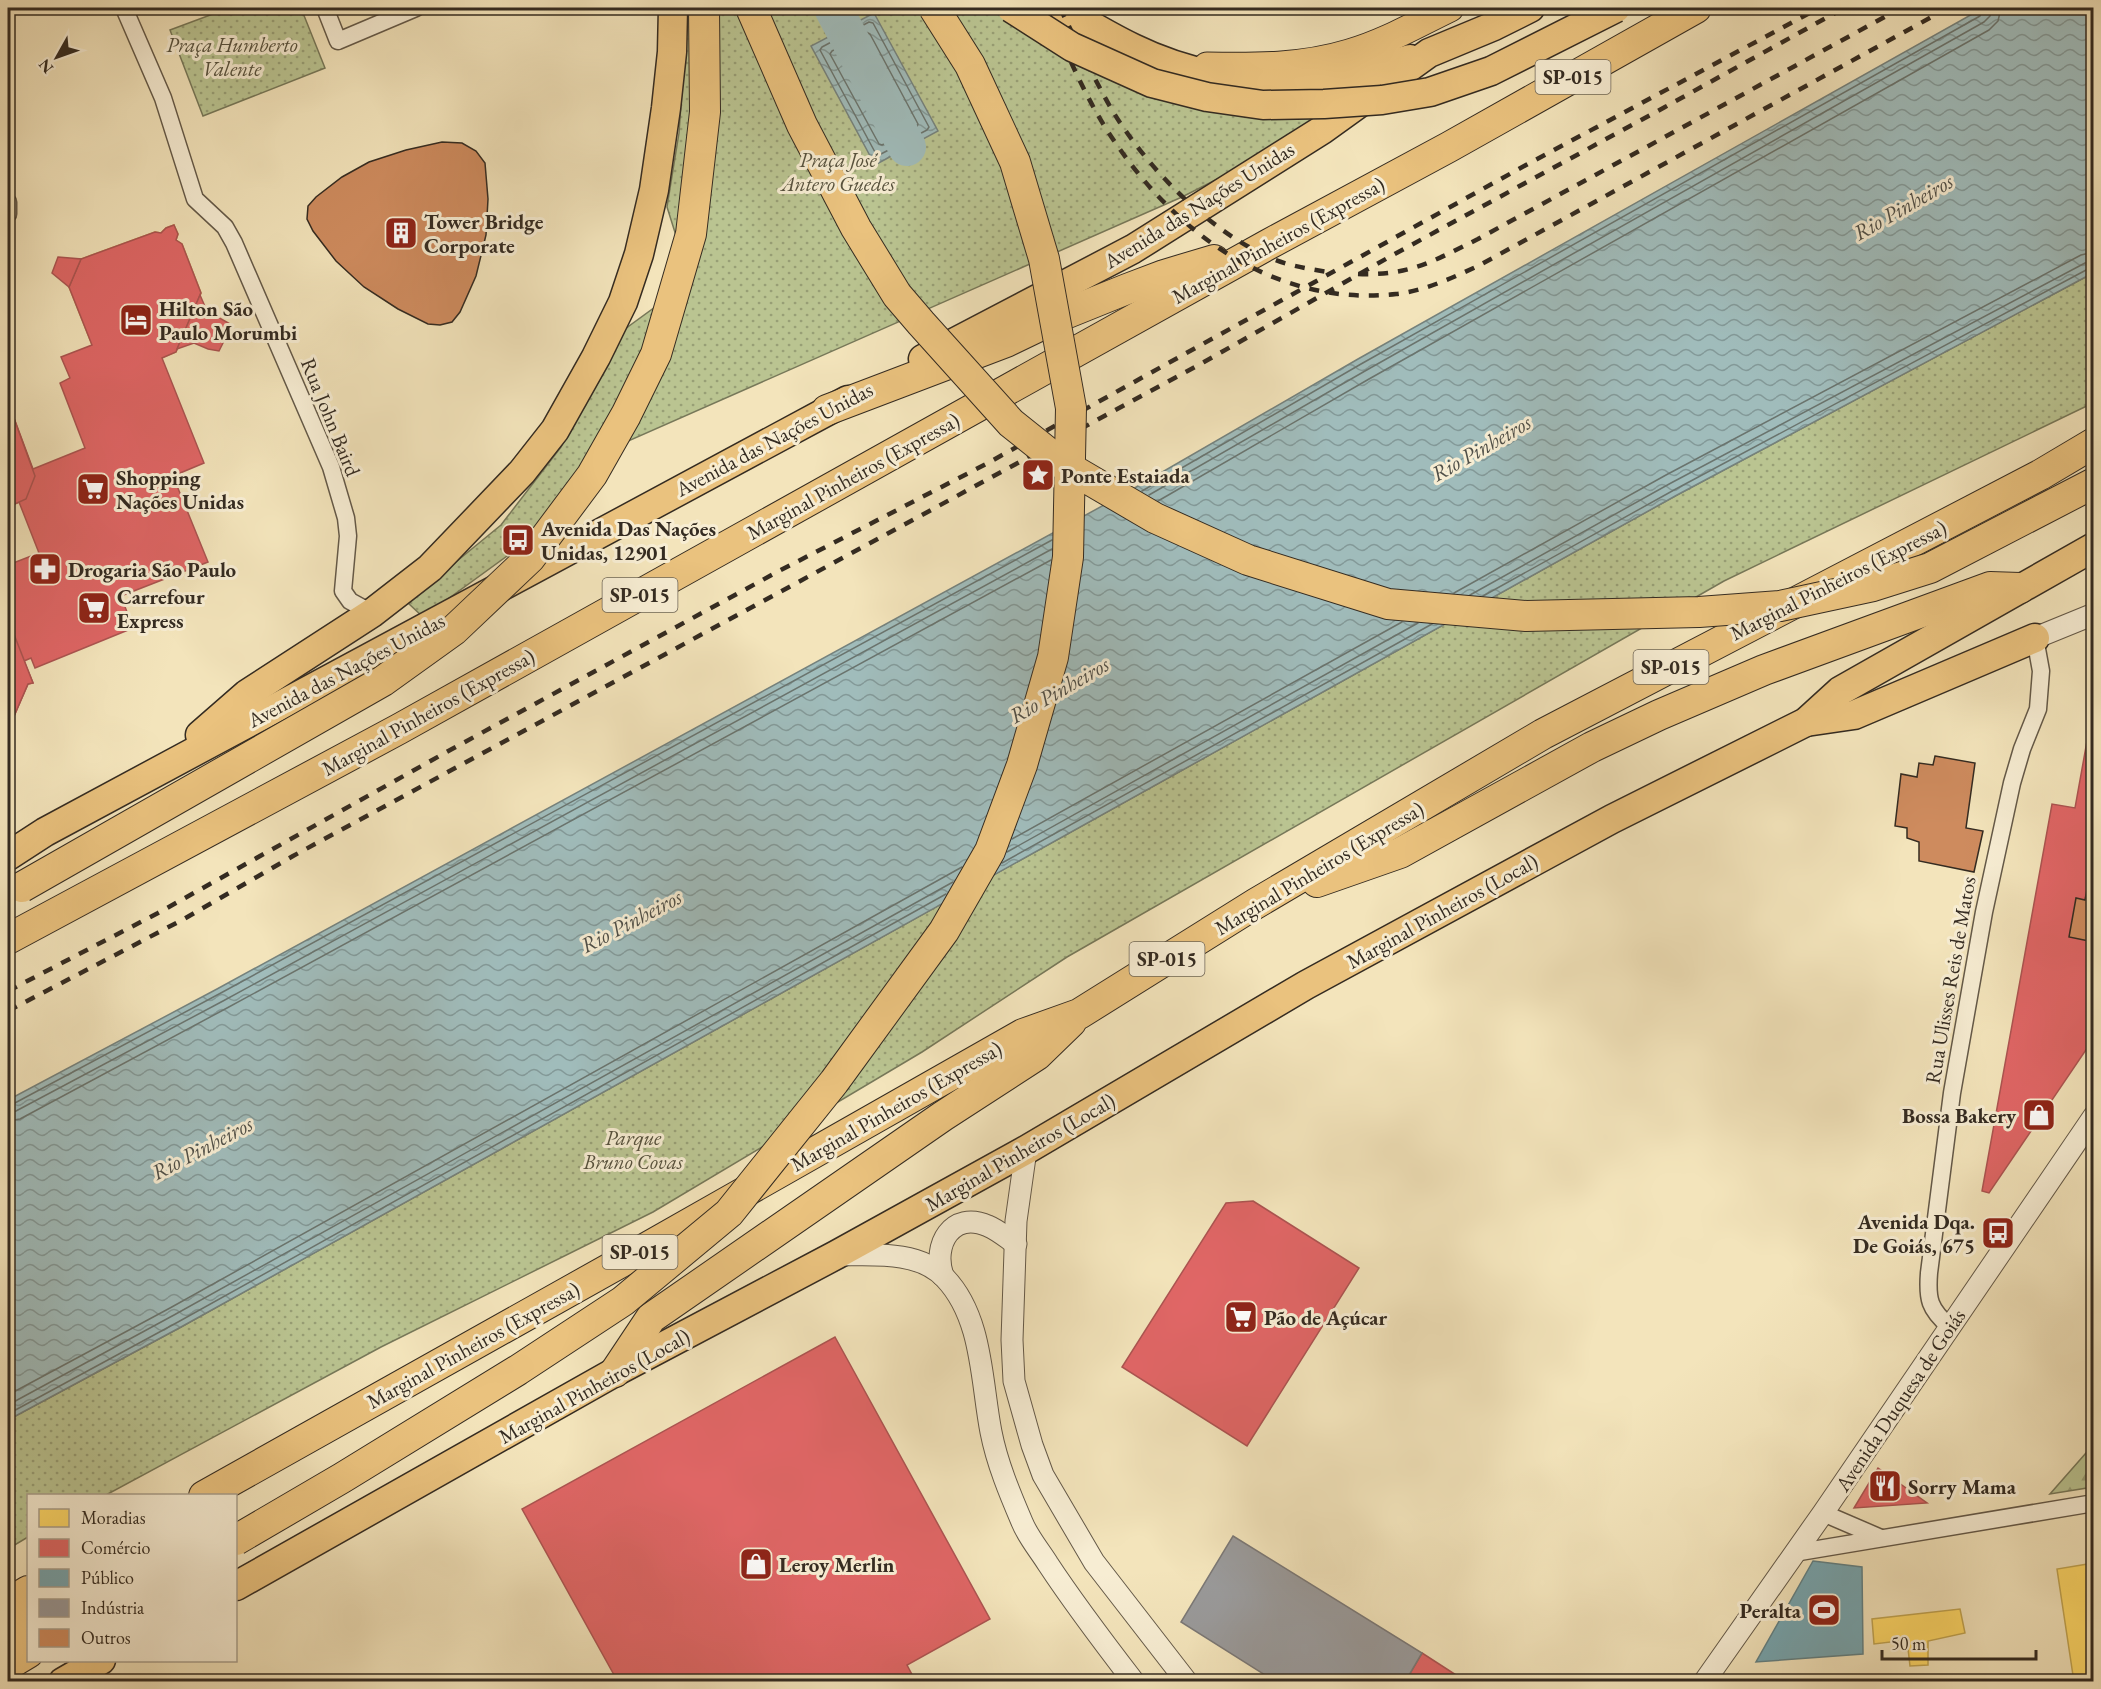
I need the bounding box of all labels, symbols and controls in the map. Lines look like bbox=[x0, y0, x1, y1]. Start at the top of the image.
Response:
north arrow bbox=[27, 27, 87, 87]
park label: Praça Humberto Valente bbox=[166, 31, 298, 82]
text: N bbox=[34, 55, 58, 78]
road number: SP-015 bbox=[1536, 60, 1610, 94]
street label: Avenida das Nações Unidas bbox=[1098, 135, 1299, 275]
park label: Praça José Antero Guedes bbox=[779, 146, 895, 197]
water label: Rio Pinheiros bbox=[1848, 166, 1959, 247]
street label: Marginal Pinheiros (Expressa) bbox=[1167, 170, 1389, 310]
place label: Tower Bridge Corporate bbox=[424, 208, 544, 259]
building icon: Tower Bridge Corporate bbox=[383, 215, 419, 251]
place label: Hilton São Paulo Morumbi bbox=[159, 295, 297, 346]
hotel icon: Hilton São Paulo Morumbi bbox=[118, 302, 154, 338]
street label: Rua John Baird bbox=[295, 354, 367, 481]
street label: Avenida das Nações Unidas bbox=[670, 375, 877, 503]
street label: Marginal Pinheiros (Expressa) bbox=[742, 406, 964, 546]
water label: Rio Pinheiros bbox=[1426, 407, 1537, 488]
place icon: Ponte Estaiada bbox=[1020, 457, 1056, 493]
place label: Ponte Estaiada bbox=[1061, 462, 1191, 489]
place label: Shopping Nações Unidas bbox=[116, 464, 244, 515]
supermarket icon: Shopping Nações Unidas bbox=[75, 471, 111, 507]
street label: Marginal Pinheiros (Expressa) bbox=[1725, 514, 1951, 646]
place label: Avenida Das Nações Unidas, 12901 bbox=[540, 515, 716, 566]
bus stop icon: Avenida Das Nações Unidas, 12901 bbox=[500, 522, 536, 558]
pharmacy icon: Drogaria São Paulo bbox=[27, 551, 63, 587]
place label: Drogaria São Paulo bbox=[68, 556, 237, 583]
road number: SP-015 bbox=[602, 578, 678, 612]
place label: Carrefour Express bbox=[117, 583, 205, 634]
supermarket icon: Carrefour Express bbox=[76, 590, 112, 626]
street label: Avenida das Nações Unidas bbox=[242, 606, 449, 734]
street label: Marginal Pinheiros (Expressa) bbox=[317, 642, 539, 782]
water label: Rio Pinheiros bbox=[1004, 649, 1115, 730]
road number: SP-015 bbox=[1634, 650, 1708, 684]
street label: Marginal Pinheiros (Expressa) bbox=[1209, 795, 1429, 941]
street label: Marginal Pinheiros (Local) bbox=[1342, 847, 1542, 975]
street label: Rua Ulisses Reis de Matos bbox=[1918, 874, 1982, 1086]
water label: Rio Pinheiros bbox=[575, 882, 688, 960]
road number: SP-015 bbox=[1130, 942, 1204, 976]
street label: Marginal Pinheiros (Expressa) bbox=[786, 1034, 1006, 1178]
street label: Marginal Pinheiros (Local) bbox=[920, 1087, 1120, 1217]
shop icon: Bossa Bakery bbox=[2021, 1097, 2057, 1133]
place label: Bossa Bakery bbox=[1902, 1102, 2017, 1129]
water label: Rio Pinheiros bbox=[146, 1109, 259, 1187]
park label: Parque Bruno Covas bbox=[582, 1124, 683, 1175]
place label: Avenida Dqa. De Goiás, 675 bbox=[1853, 1208, 1975, 1259]
bus stop icon: Avenida Dqa. De Goiás, 675 bbox=[1980, 1215, 2016, 1251]
road number: SP-015 bbox=[602, 1235, 678, 1269]
street label: Marginal Pinheiros (Expressa) bbox=[362, 1275, 584, 1415]
supermarket icon: Pão de Açúcar bbox=[1223, 1299, 1259, 1335]
street label: Avenida Duquesa de Goiás bbox=[1828, 1303, 1971, 1497]
place label: Pão de Açúcar bbox=[1264, 1304, 1387, 1331]
street label: Marginal Pinheiros (Local) bbox=[494, 1322, 694, 1450]
restaurant icon: Sorry Mama bbox=[1867, 1468, 1903, 1504]
place label: Sorry Mama bbox=[1908, 1473, 2017, 1500]
legend bbox=[27, 1494, 237, 1662]
text: Moradias bbox=[81, 1506, 146, 1529]
text: Comércio bbox=[81, 1536, 150, 1559]
shop icon: Leroy Merlin bbox=[738, 1546, 774, 1582]
place label: Leroy Merlin bbox=[779, 1551, 895, 1578]
text: Público bbox=[81, 1566, 134, 1589]
sports icon: Peralta bbox=[1806, 1592, 1842, 1628]
text: Indústria bbox=[81, 1596, 145, 1619]
place label: Peralta bbox=[1740, 1597, 1802, 1624]
scale bar bbox=[1882, 1623, 2036, 1661]
text: Outros bbox=[81, 1626, 131, 1649]
text: 50 m bbox=[1891, 1632, 1926, 1655]

